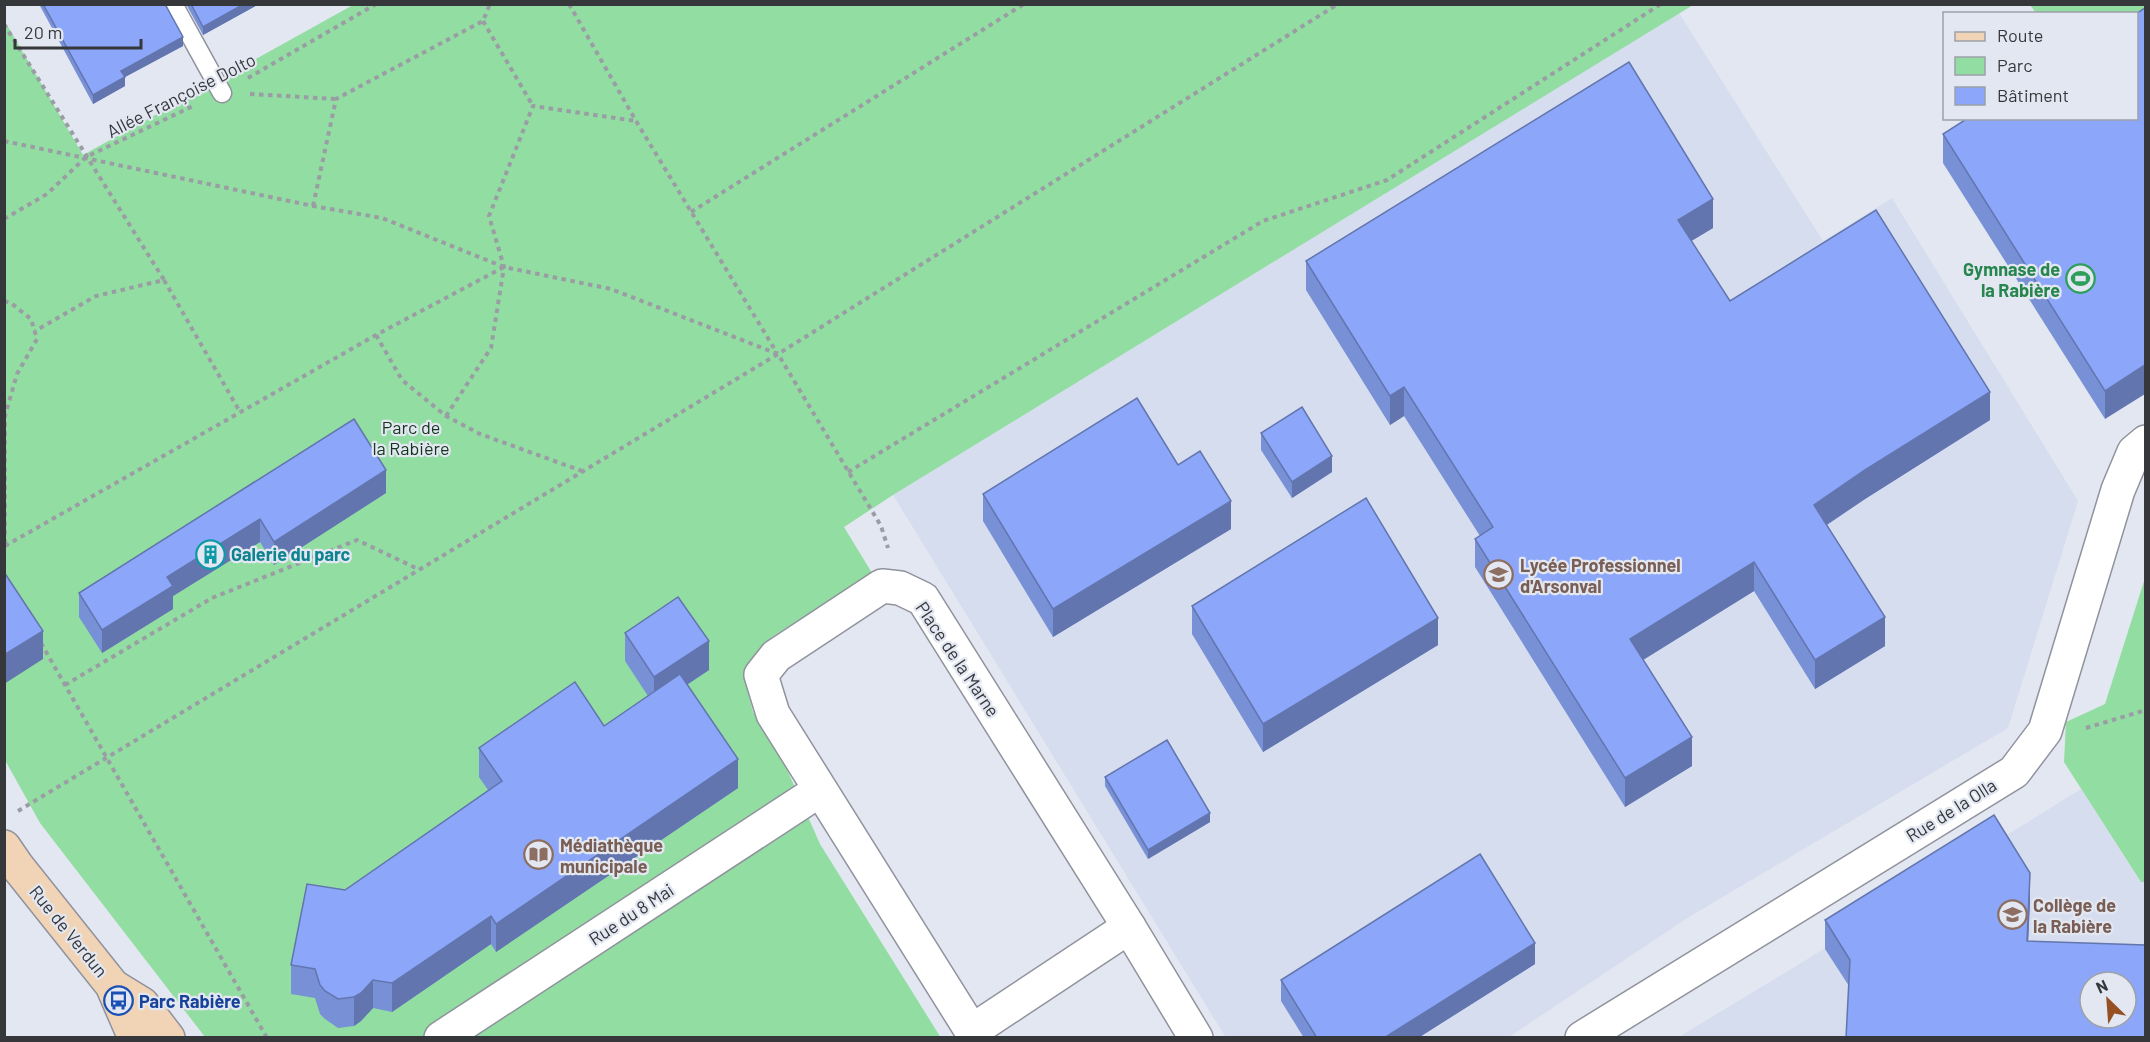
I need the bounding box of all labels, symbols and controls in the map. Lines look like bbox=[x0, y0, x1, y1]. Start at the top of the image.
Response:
scale bar bbox=[15, 12, 141, 50]
legend bbox=[1943, 12, 2138, 120]
text: 20 m bbox=[24, 21, 62, 43]
text: Route bbox=[1997, 24, 2043, 46]
street label: Allée Françoise Dolto bbox=[103, 48, 259, 142]
text: Parc bbox=[1997, 54, 2033, 76]
text: Bâtiment bbox=[1997, 84, 2069, 106]
place label: Gymnase de la Rabière bbox=[1963, 258, 2060, 301]
sports icon: Gymnase de la Rabière bbox=[2065, 263, 2097, 295]
park label: Parc de la Rabière bbox=[372, 416, 450, 459]
building icon: Galerie du parc bbox=[194, 538, 226, 570]
place label: Galerie du parc bbox=[231, 543, 351, 565]
place label: Lycée Professionnel d'Arsonval bbox=[1520, 554, 1681, 597]
school or university icon: Lycée Professionnel d'Arsonval bbox=[1483, 559, 1515, 591]
street label: Place de la Marne bbox=[911, 597, 1005, 721]
street label: Rue de la Olla bbox=[1902, 774, 2000, 846]
place label: Médiathèque municipale bbox=[560, 834, 663, 877]
library icon: Médiathèque municipale bbox=[523, 839, 555, 871]
street label: Rue du 8 Mai bbox=[585, 878, 677, 950]
street label: Rue de Verdun bbox=[25, 881, 113, 981]
place label: Collège de la Rabière bbox=[2033, 894, 2116, 937]
school or university icon: Collège de la Rabière bbox=[1996, 899, 2028, 931]
north arrow bbox=[2078, 970, 2138, 1030]
text: N bbox=[2093, 975, 2110, 997]
bus stop icon: Parc Rabière bbox=[102, 985, 134, 1017]
place label: Parc Rabière bbox=[139, 990, 241, 1012]

